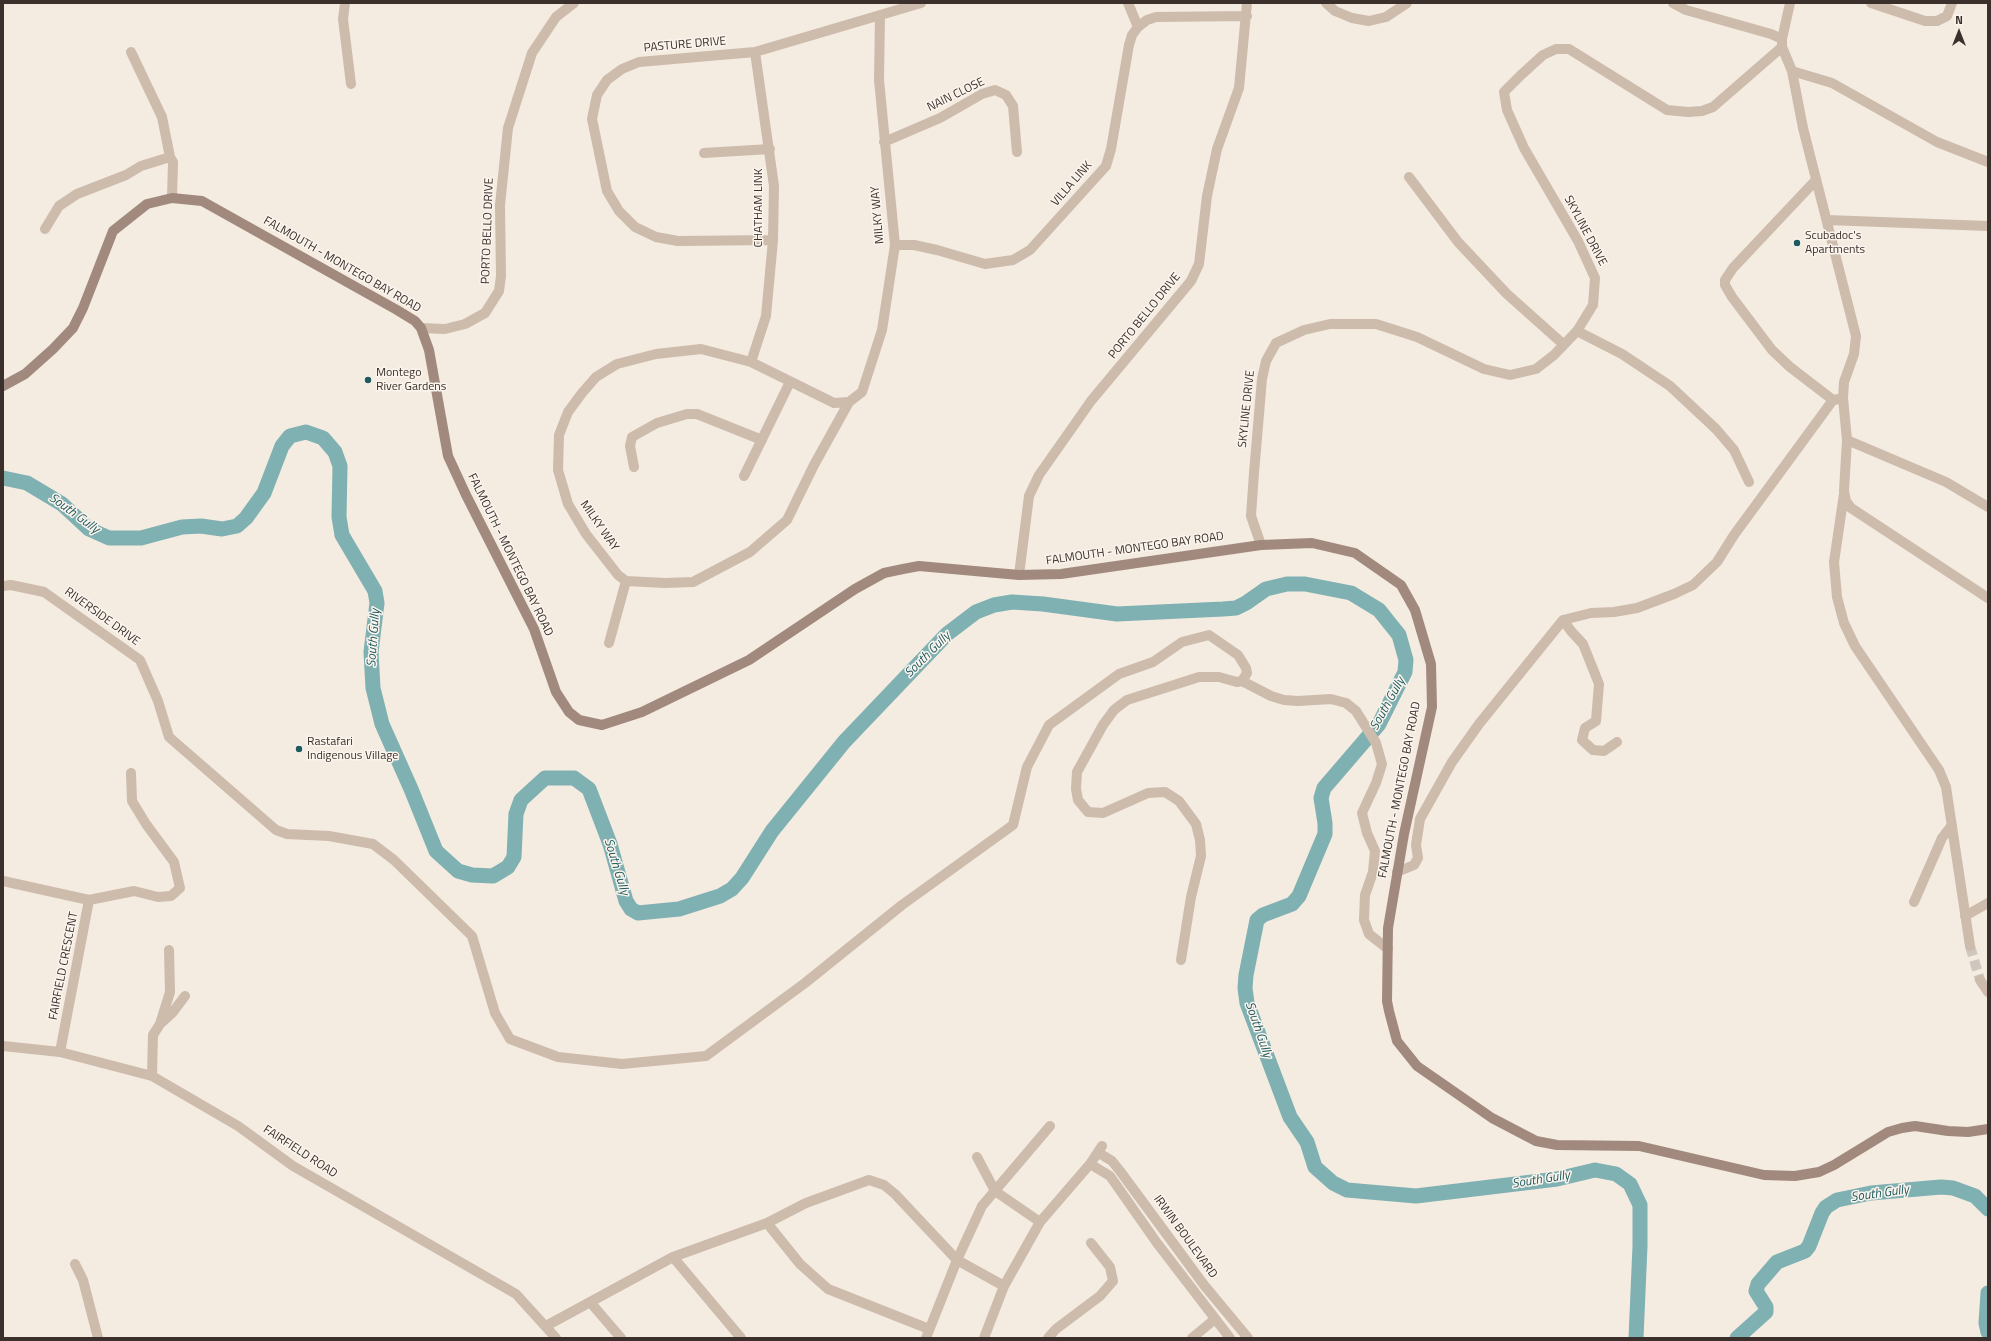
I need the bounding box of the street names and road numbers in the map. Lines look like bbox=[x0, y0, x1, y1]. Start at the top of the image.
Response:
street label: PASTURE DRIVE bbox=[643, 34, 727, 56]
street label: NAIN CLOSE bbox=[925, 75, 987, 115]
street label: VILLA LINK bbox=[1049, 159, 1095, 209]
street label: CHATHAM LINK bbox=[752, 168, 766, 248]
street label: PORTO BELLO DRIVE bbox=[479, 178, 497, 284]
street label: MILKY WAY bbox=[868, 185, 888, 245]
street label: SKYLINE DRIVE bbox=[1560, 193, 1610, 269]
street label: FALMOUTH - MONTEGO BAY ROAD bbox=[261, 214, 423, 316]
street label: PORTO BELLO DRIVE bbox=[1106, 270, 1184, 362]
street label: SKYLINE DRIVE bbox=[1236, 370, 1258, 448]
street label: FALMOUTH - MONTEGO BAY ROAD bbox=[464, 471, 556, 639]
street label: MILKY WAY bbox=[576, 498, 622, 554]
street label: FALMOUTH - MONTEGO BAY ROAD bbox=[1045, 529, 1225, 569]
street label: RIVERSIDE DRIVE bbox=[62, 585, 142, 649]
street label: FALMOUTH - MONTEGO BAY ROAD bbox=[1376, 701, 1424, 879]
street label: FAIRFIELD CRESCENT bbox=[46, 911, 82, 1021]
street label: FAIRFIELD ROAD bbox=[260, 1123, 340, 1181]
street label: IRWIN BOULEVARD bbox=[1150, 1193, 1220, 1281]

